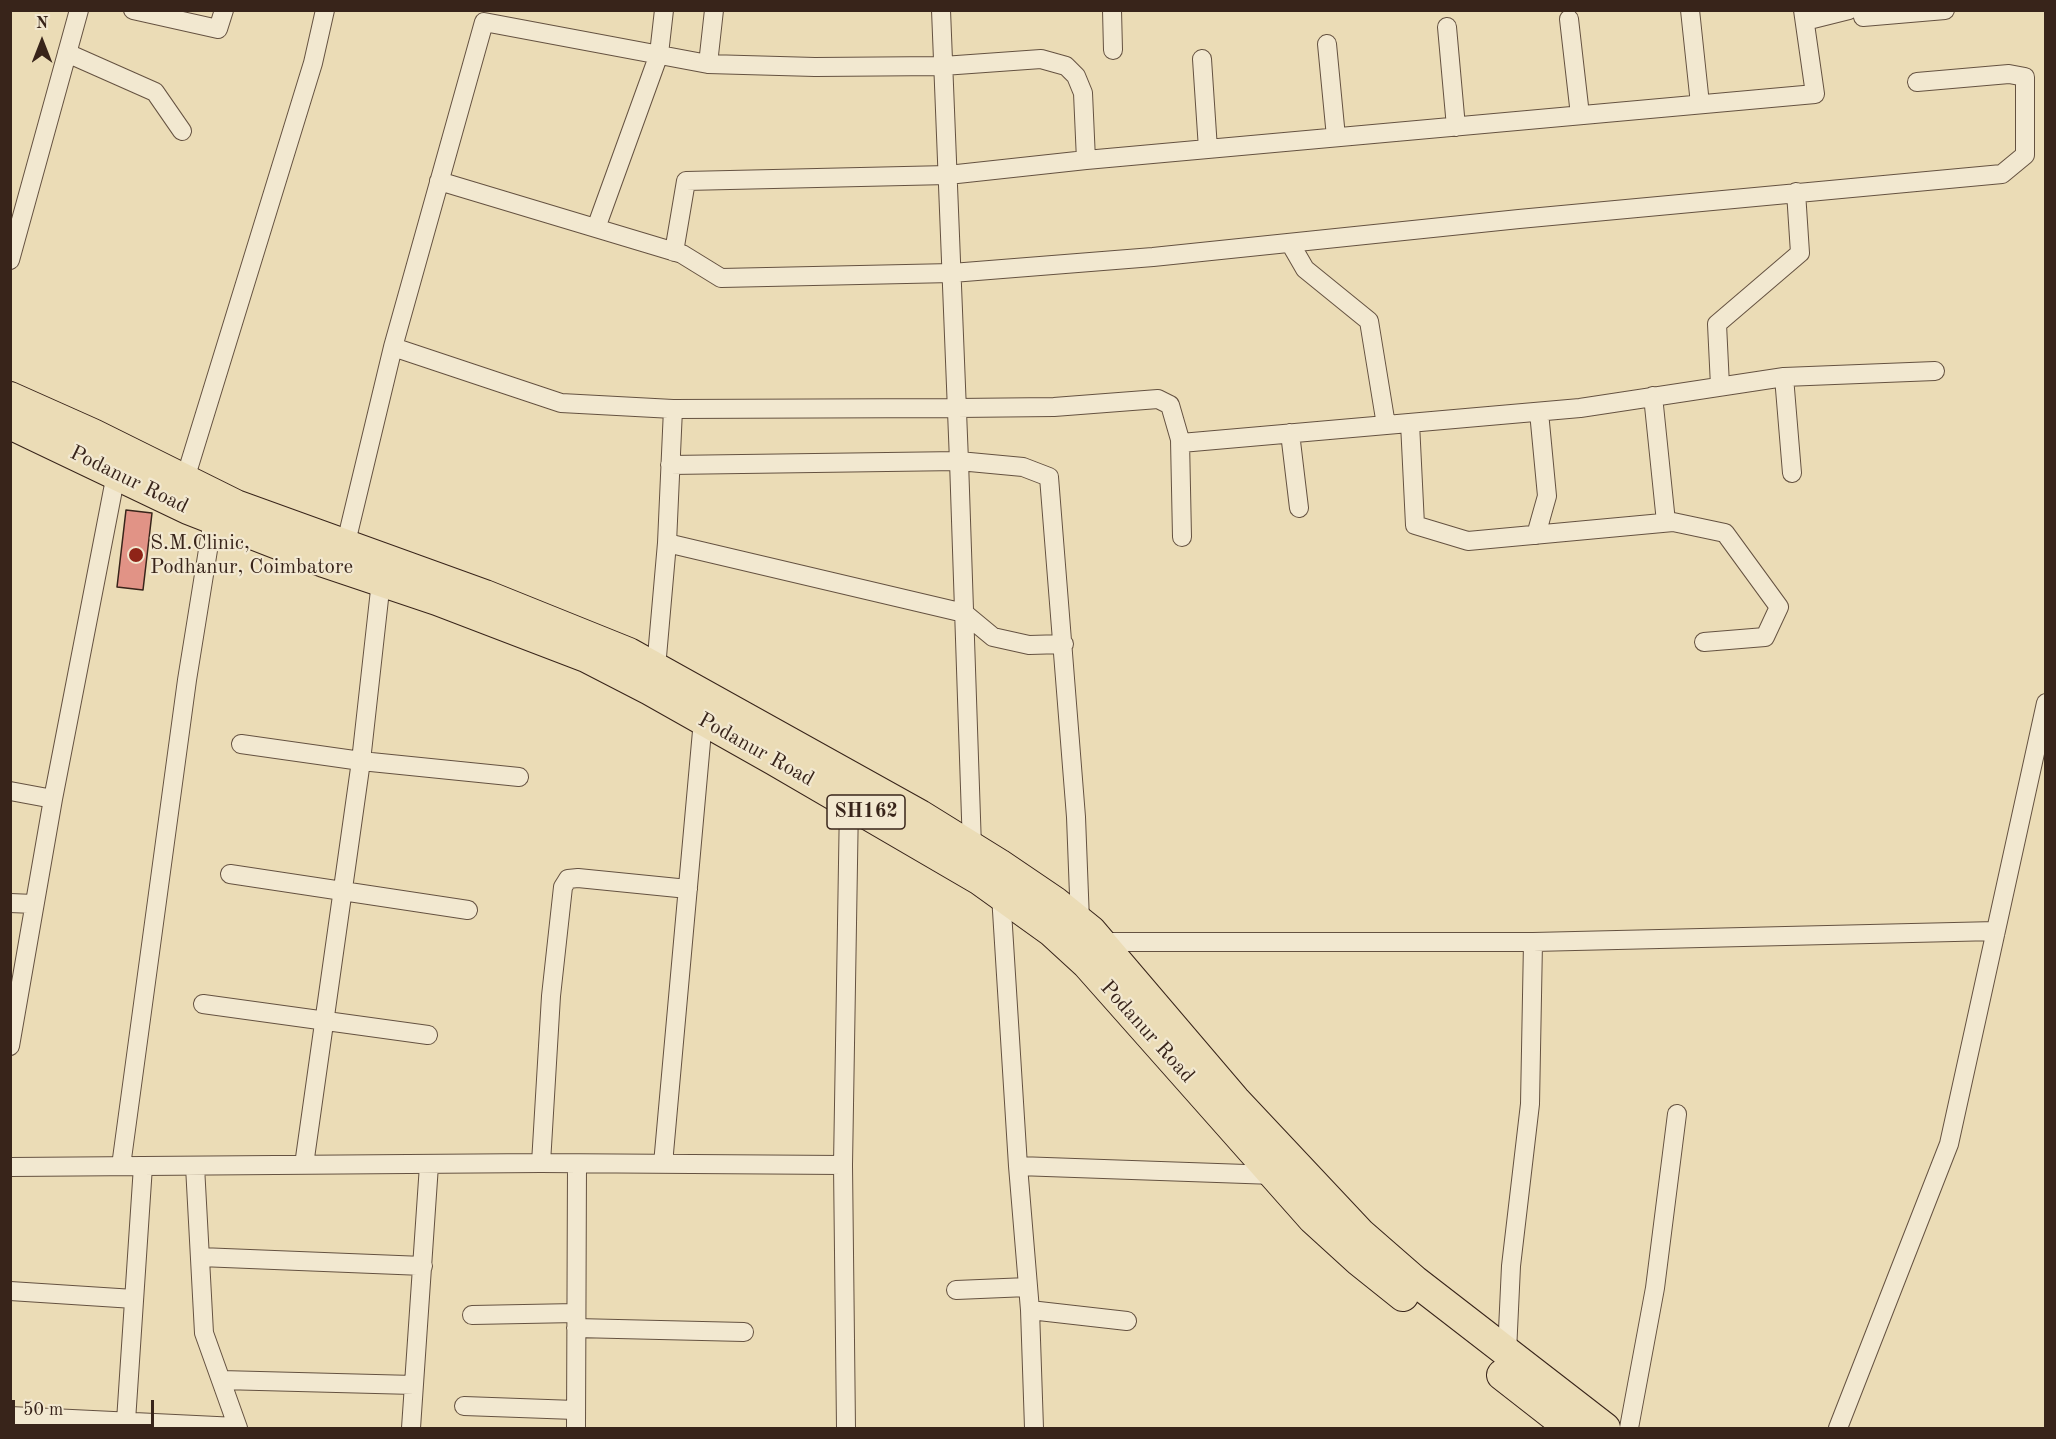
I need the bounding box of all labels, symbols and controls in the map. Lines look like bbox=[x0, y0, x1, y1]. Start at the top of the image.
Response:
north arrow bbox=[12, 12, 72, 72]
text: N bbox=[36, 16, 48, 32]
street label: Podanur Road bbox=[66, 440, 192, 520]
place label: S.M.Clinic, Podhanur, Coimbatore bbox=[150, 530, 353, 580]
marker: S.M.Clinic, Podhanur, Coimbatore bbox=[127, 546, 145, 564]
street label: Podanur Road bbox=[694, 708, 818, 792]
road number: SH162 bbox=[827, 795, 905, 829]
street label: Podanur Road bbox=[1095, 976, 1199, 1088]
scale bar bbox=[15, 1388, 158, 1426]
text: 50 m bbox=[23, 1401, 63, 1419]

